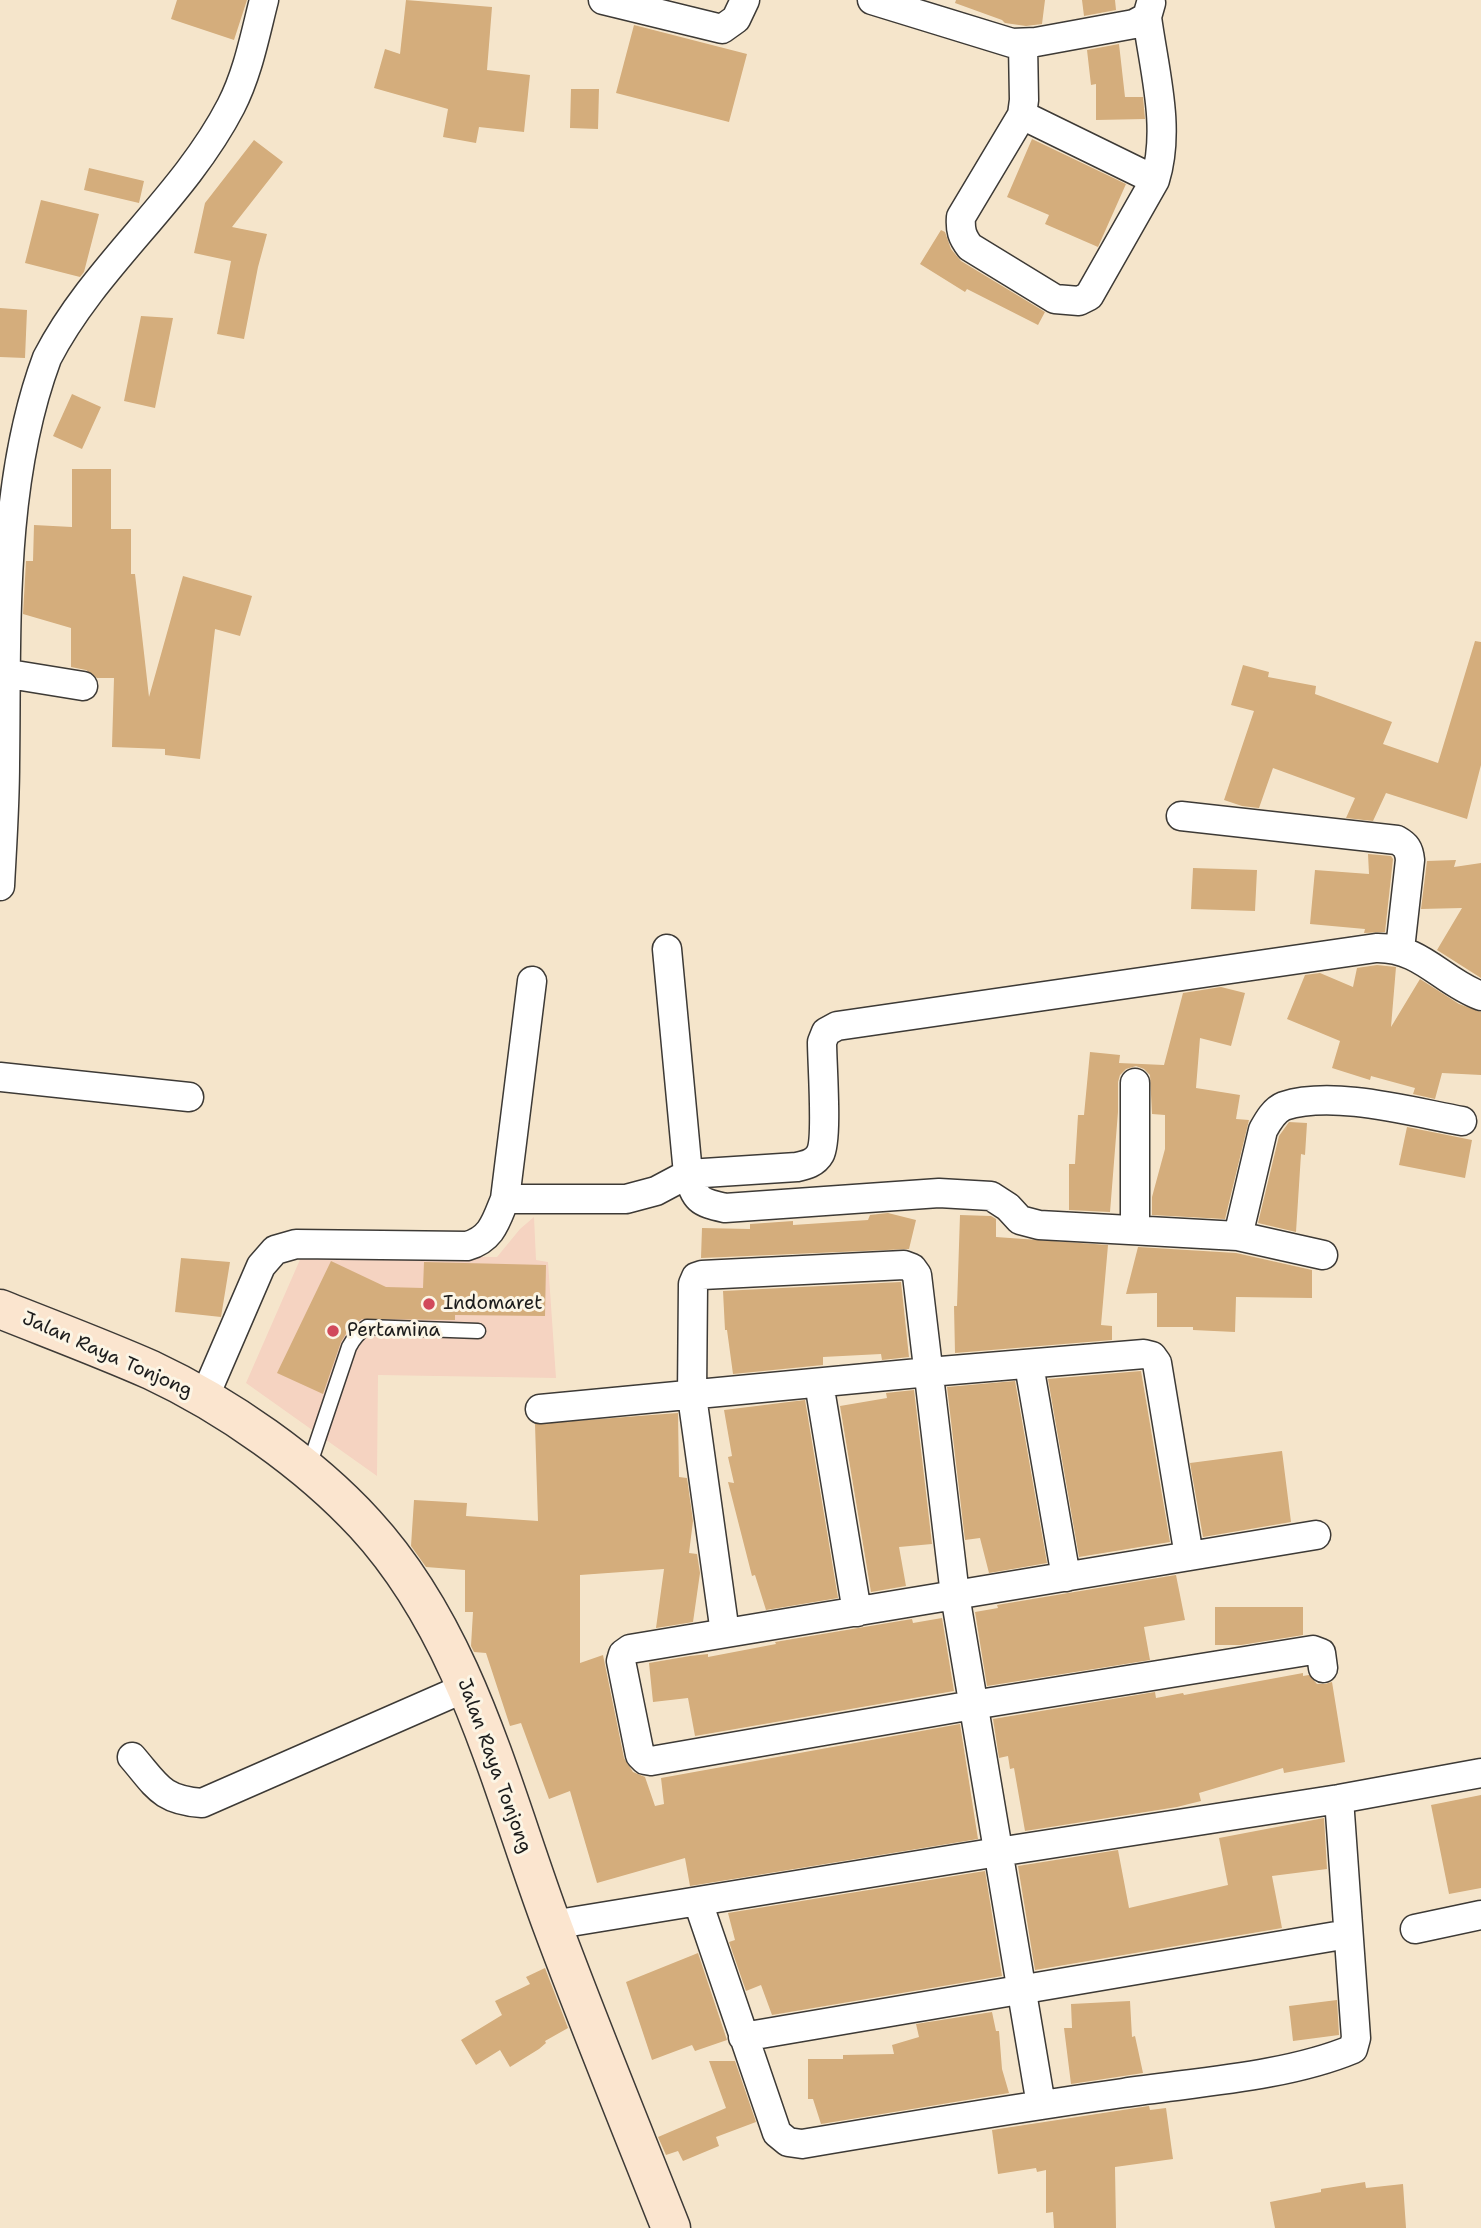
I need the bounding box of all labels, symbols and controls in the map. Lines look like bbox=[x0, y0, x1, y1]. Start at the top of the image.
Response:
place label: Indomaret bbox=[443, 1293, 543, 1315]
marker: Indomaret bbox=[421, 1296, 437, 1312]
street label: Jalan Raya Tonjong bbox=[18, 1307, 196, 1403]
place label: Pertamina bbox=[347, 1320, 440, 1342]
marker: Pertamina bbox=[325, 1323, 341, 1339]
street label: Jalan Raya Tonjong bbox=[452, 1676, 536, 1856]

